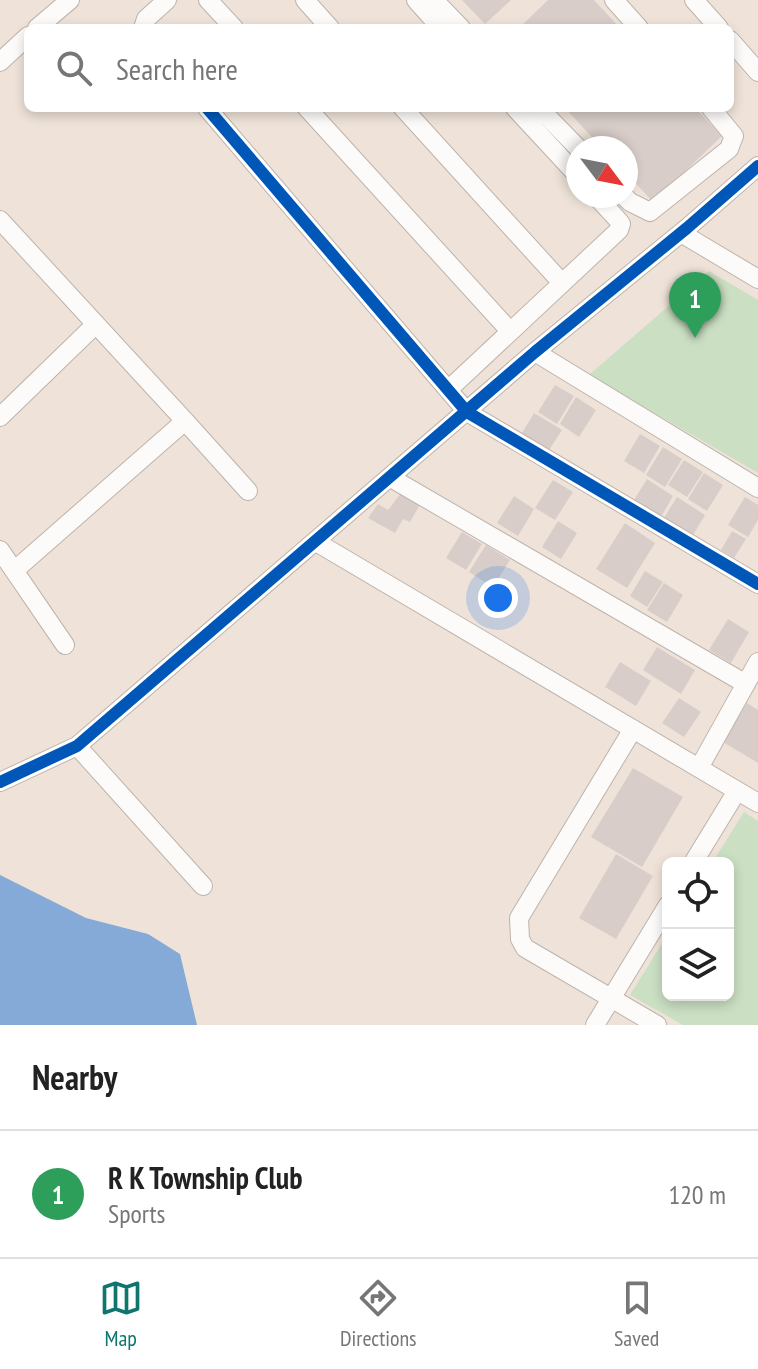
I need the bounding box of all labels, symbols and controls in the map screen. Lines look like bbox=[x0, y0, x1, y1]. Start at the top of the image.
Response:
search box bbox=[24, 24, 734, 112]
icon: search bbox=[52, 46, 96, 90]
text: Search here bbox=[116, 49, 238, 88]
north arrow bbox=[566, 136, 638, 208]
pin: 1 bbox=[669, 272, 721, 338]
your location bbox=[478, 578, 518, 618]
map controls bbox=[662, 857, 734, 1001]
button: locate bbox=[662, 857, 734, 929]
button: layers bbox=[662, 929, 734, 1001]
text: Nearby bbox=[32, 1055, 117, 1099]
text: R K Township Club bbox=[108, 1158, 302, 1197]
text: 1 bbox=[52, 1178, 64, 1211]
text: 120 m bbox=[668, 1178, 726, 1211]
text: Sports bbox=[108, 1197, 165, 1230]
tab: Map bbox=[99, 1276, 143, 1352]
tab: Directions bbox=[340, 1276, 417, 1352]
tab: Saved bbox=[614, 1276, 659, 1352]

